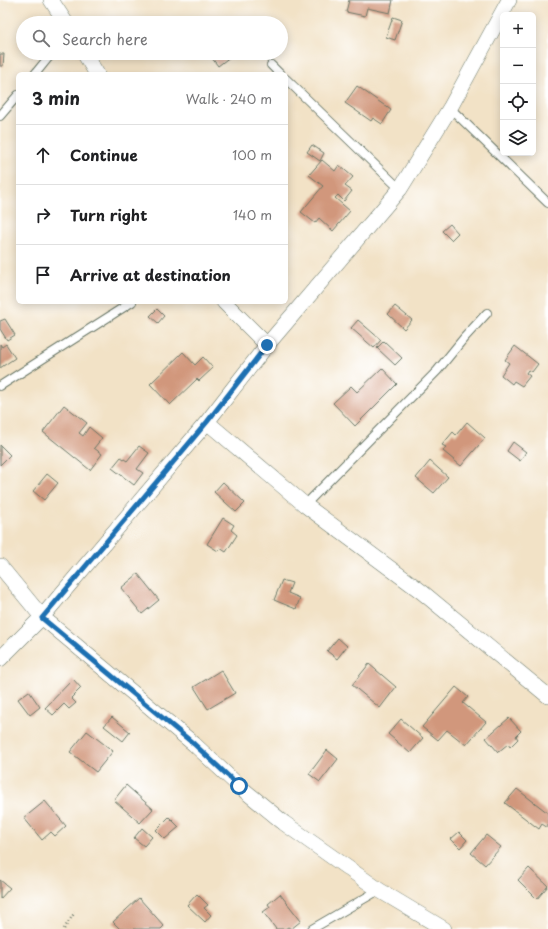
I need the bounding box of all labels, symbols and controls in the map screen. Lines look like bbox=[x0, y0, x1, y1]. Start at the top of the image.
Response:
map controls bbox=[500, 12, 536, 156]
button: + bbox=[500, 12, 536, 48]
search box bbox=[16, 16, 288, 60]
icon: search bbox=[30, 27, 52, 49]
text: Search here bbox=[62, 27, 148, 50]
button: − bbox=[500, 48, 536, 84]
button: locate bbox=[500, 84, 536, 120]
text: 3 min bbox=[32, 85, 80, 111]
text: Walk · 240 m bbox=[186, 89, 272, 108]
button: layers bbox=[500, 120, 536, 156]
text: Continue bbox=[70, 143, 138, 166]
icon: ahead bbox=[32, 144, 54, 166]
text: 100 m bbox=[232, 145, 272, 164]
text: Turn right bbox=[70, 203, 147, 226]
icon: right bbox=[32, 204, 54, 226]
text: 140 m bbox=[233, 205, 272, 224]
text: Arrive at destination bbox=[70, 263, 231, 286]
icon: arrive bbox=[32, 264, 54, 286]
route end bbox=[258, 336, 276, 354]
route start bbox=[230, 777, 248, 795]

